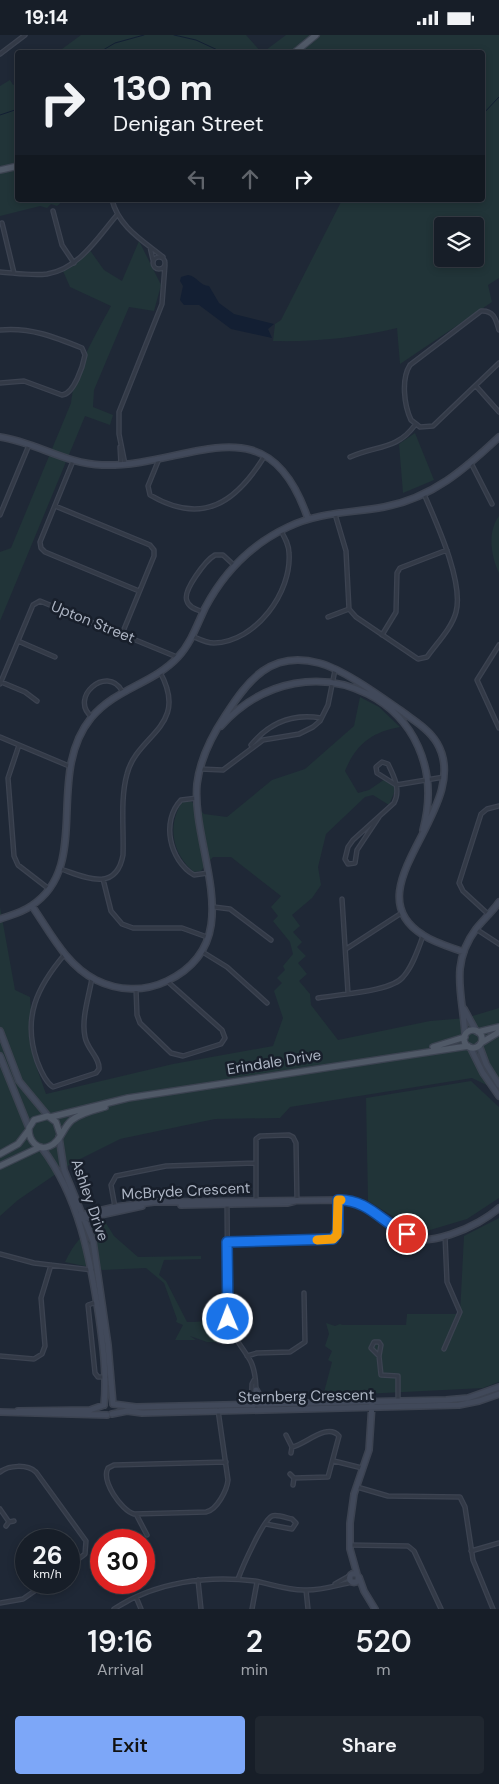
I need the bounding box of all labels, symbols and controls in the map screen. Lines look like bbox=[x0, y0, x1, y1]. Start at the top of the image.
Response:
text: 19:14 bbox=[25, 5, 68, 30]
text: 130 m bbox=[113, 65, 213, 111]
icon: right bbox=[30, 70, 95, 135]
text: Denigan Street bbox=[113, 109, 264, 138]
icon: left bbox=[183, 165, 211, 193]
icon: ahead bbox=[236, 165, 264, 193]
icon: right bbox=[289, 165, 317, 193]
map controls bbox=[434, 217, 484, 267]
button: layers bbox=[434, 217, 484, 267]
street label: Upton Street bbox=[48, 596, 138, 648]
street label: Erindale Drive bbox=[225, 1045, 323, 1079]
street label: Ashley Drive bbox=[67, 1156, 113, 1244]
street label: McBryde Crescent bbox=[121, 1178, 251, 1204]
pin bbox=[386, 1213, 428, 1255]
icon: arrive bbox=[393, 1220, 421, 1248]
position arrow bbox=[201, 1292, 253, 1344]
street label: Sternberg Crescent bbox=[238, 1385, 374, 1407]
speed limit sign: 30 bbox=[90, 1529, 155, 1594]
text: 26 bbox=[32, 1539, 63, 1572]
text: km/h bbox=[33, 1566, 62, 1582]
text: 19:16 bbox=[87, 1622, 153, 1661]
text: 2 bbox=[246, 1622, 263, 1661]
text: 520 bbox=[355, 1622, 412, 1661]
text: Arrival bbox=[97, 1659, 144, 1680]
text: min bbox=[241, 1659, 268, 1680]
text: m bbox=[376, 1659, 391, 1680]
button: Exit bbox=[15, 1716, 245, 1774]
button: Share bbox=[255, 1716, 484, 1774]

